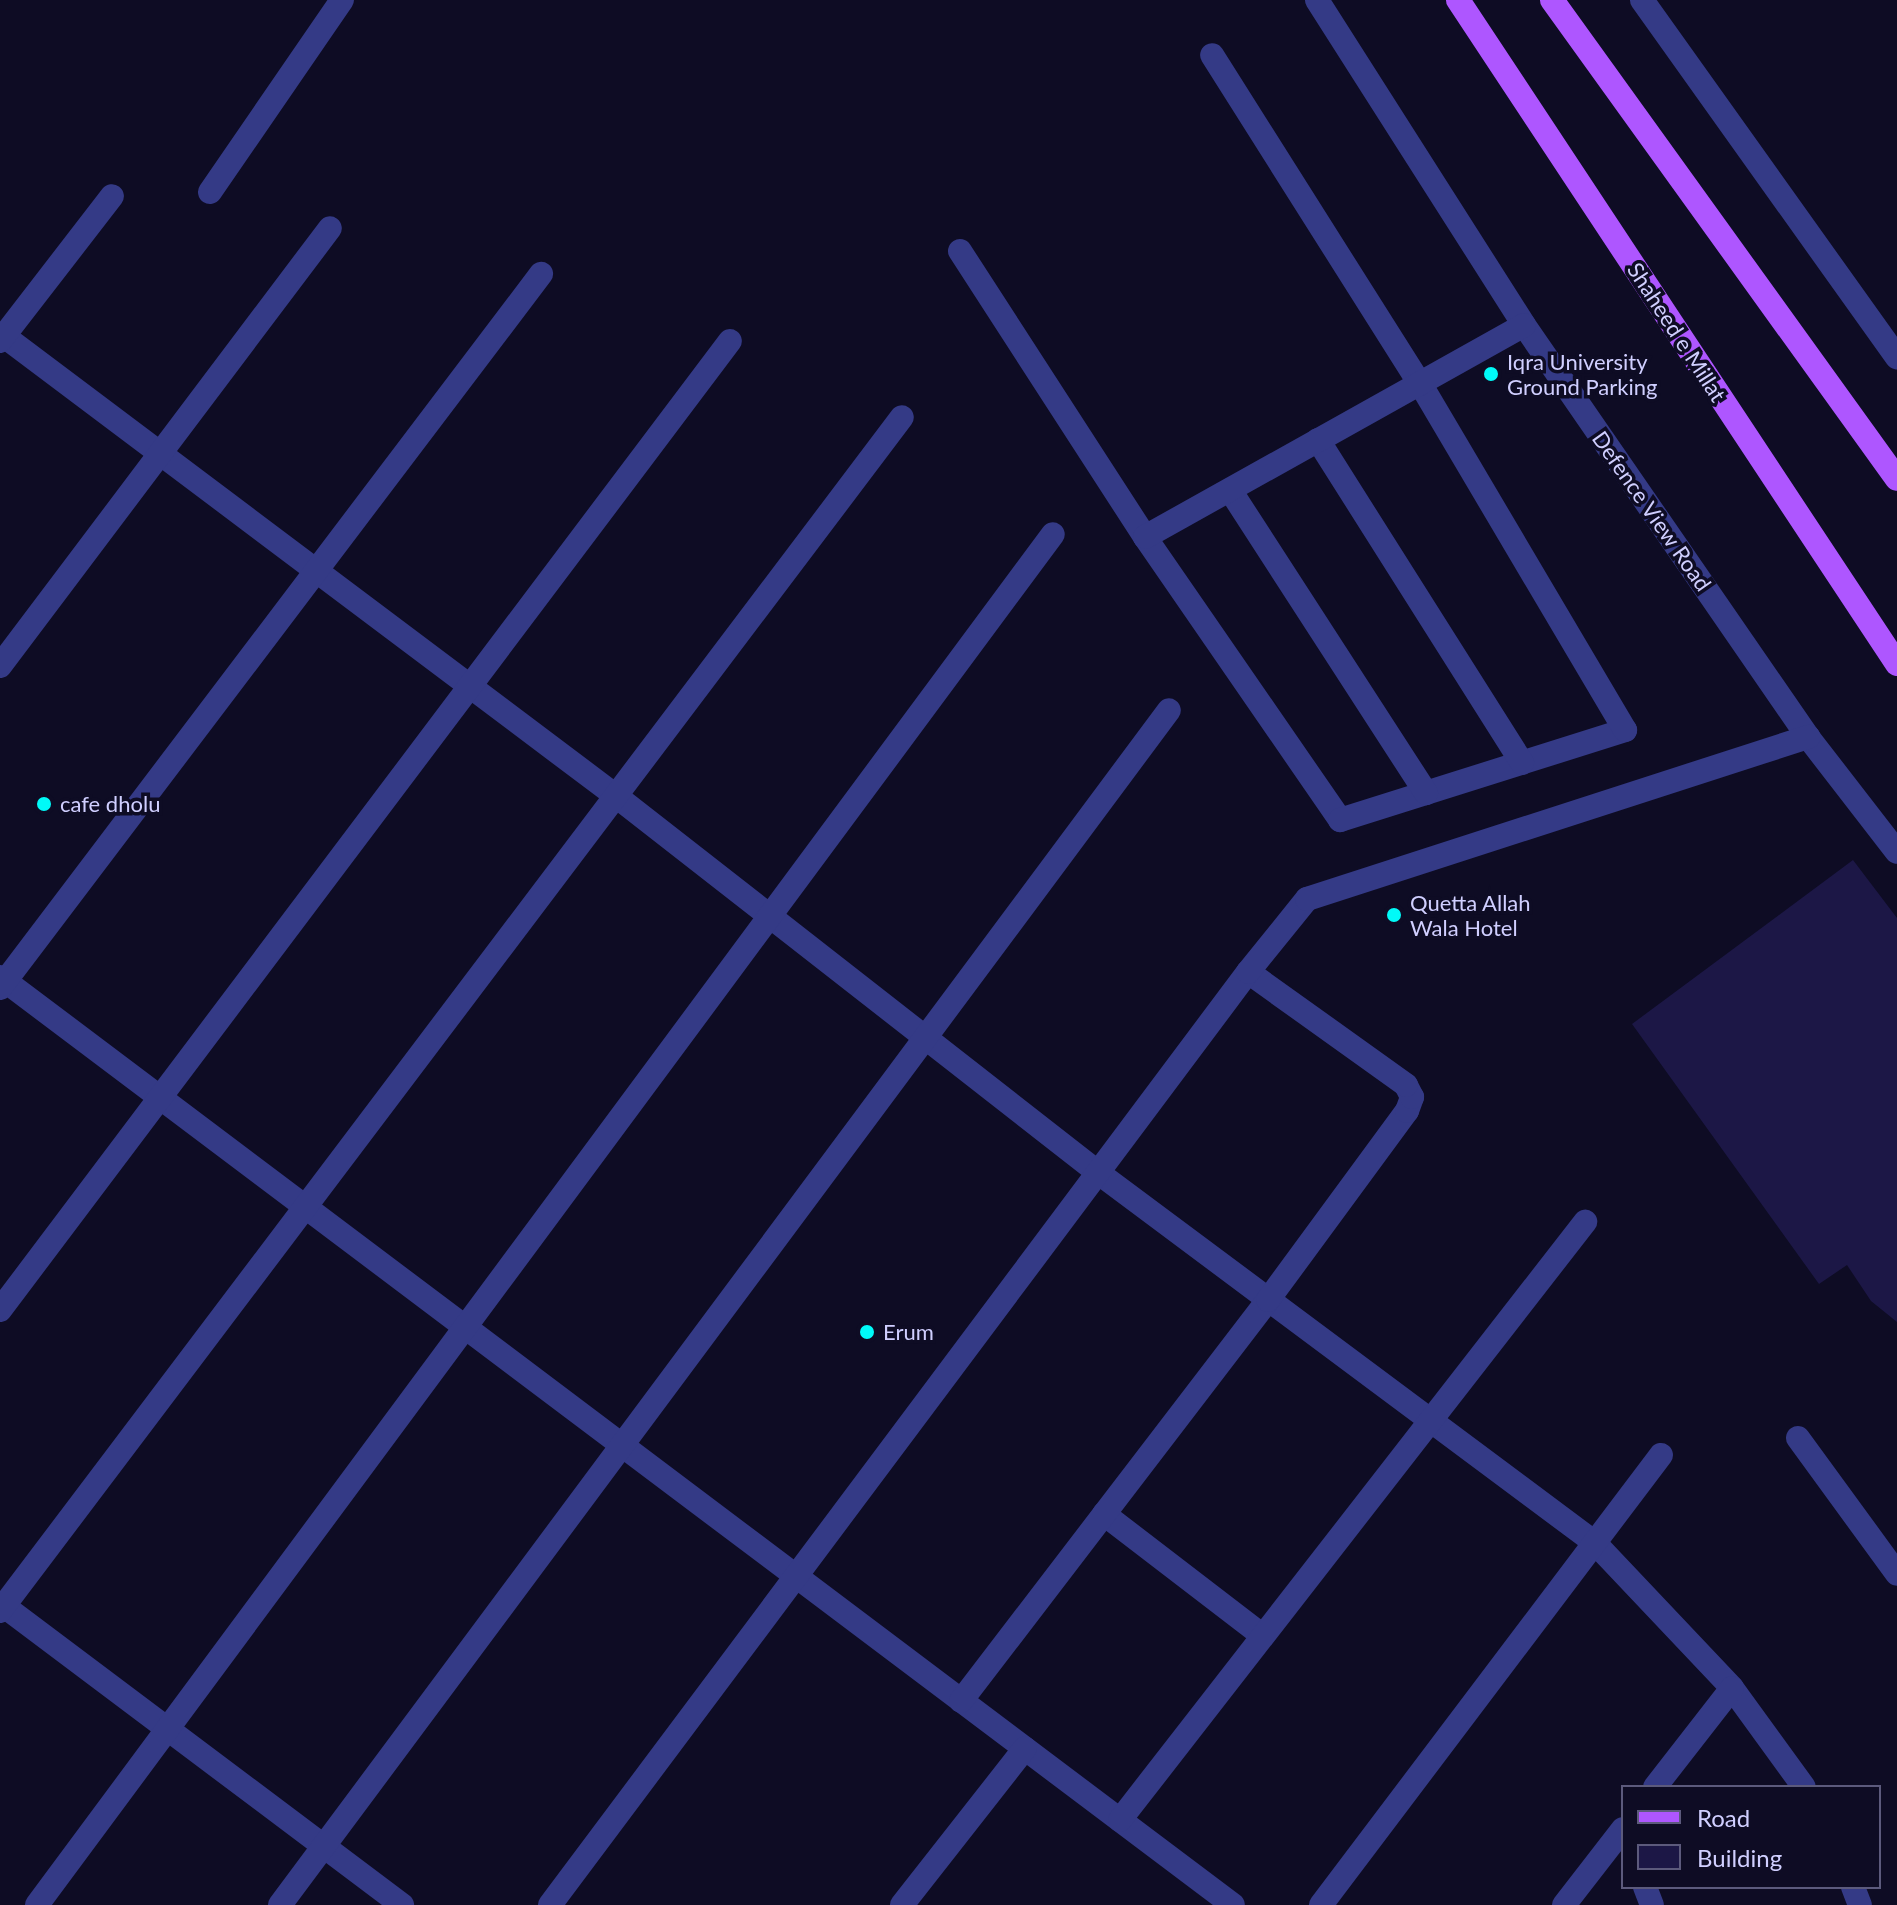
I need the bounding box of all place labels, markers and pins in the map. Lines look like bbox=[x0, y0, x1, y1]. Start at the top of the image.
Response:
place label: Iqra University Ground Parking bbox=[1507, 348, 1657, 400]
marker: Iqra University Ground Parking bbox=[1482, 365, 1500, 383]
place label: cafe dholu bbox=[60, 791, 160, 817]
marker: cafe dholu bbox=[35, 795, 53, 813]
place label: Quetta Allah Wala Hotel bbox=[1410, 889, 1531, 940]
marker: Quetta Allah Wala Hotel bbox=[1385, 906, 1403, 924]
place label: Erum bbox=[883, 1319, 934, 1345]
marker: Erum bbox=[858, 1323, 876, 1341]

